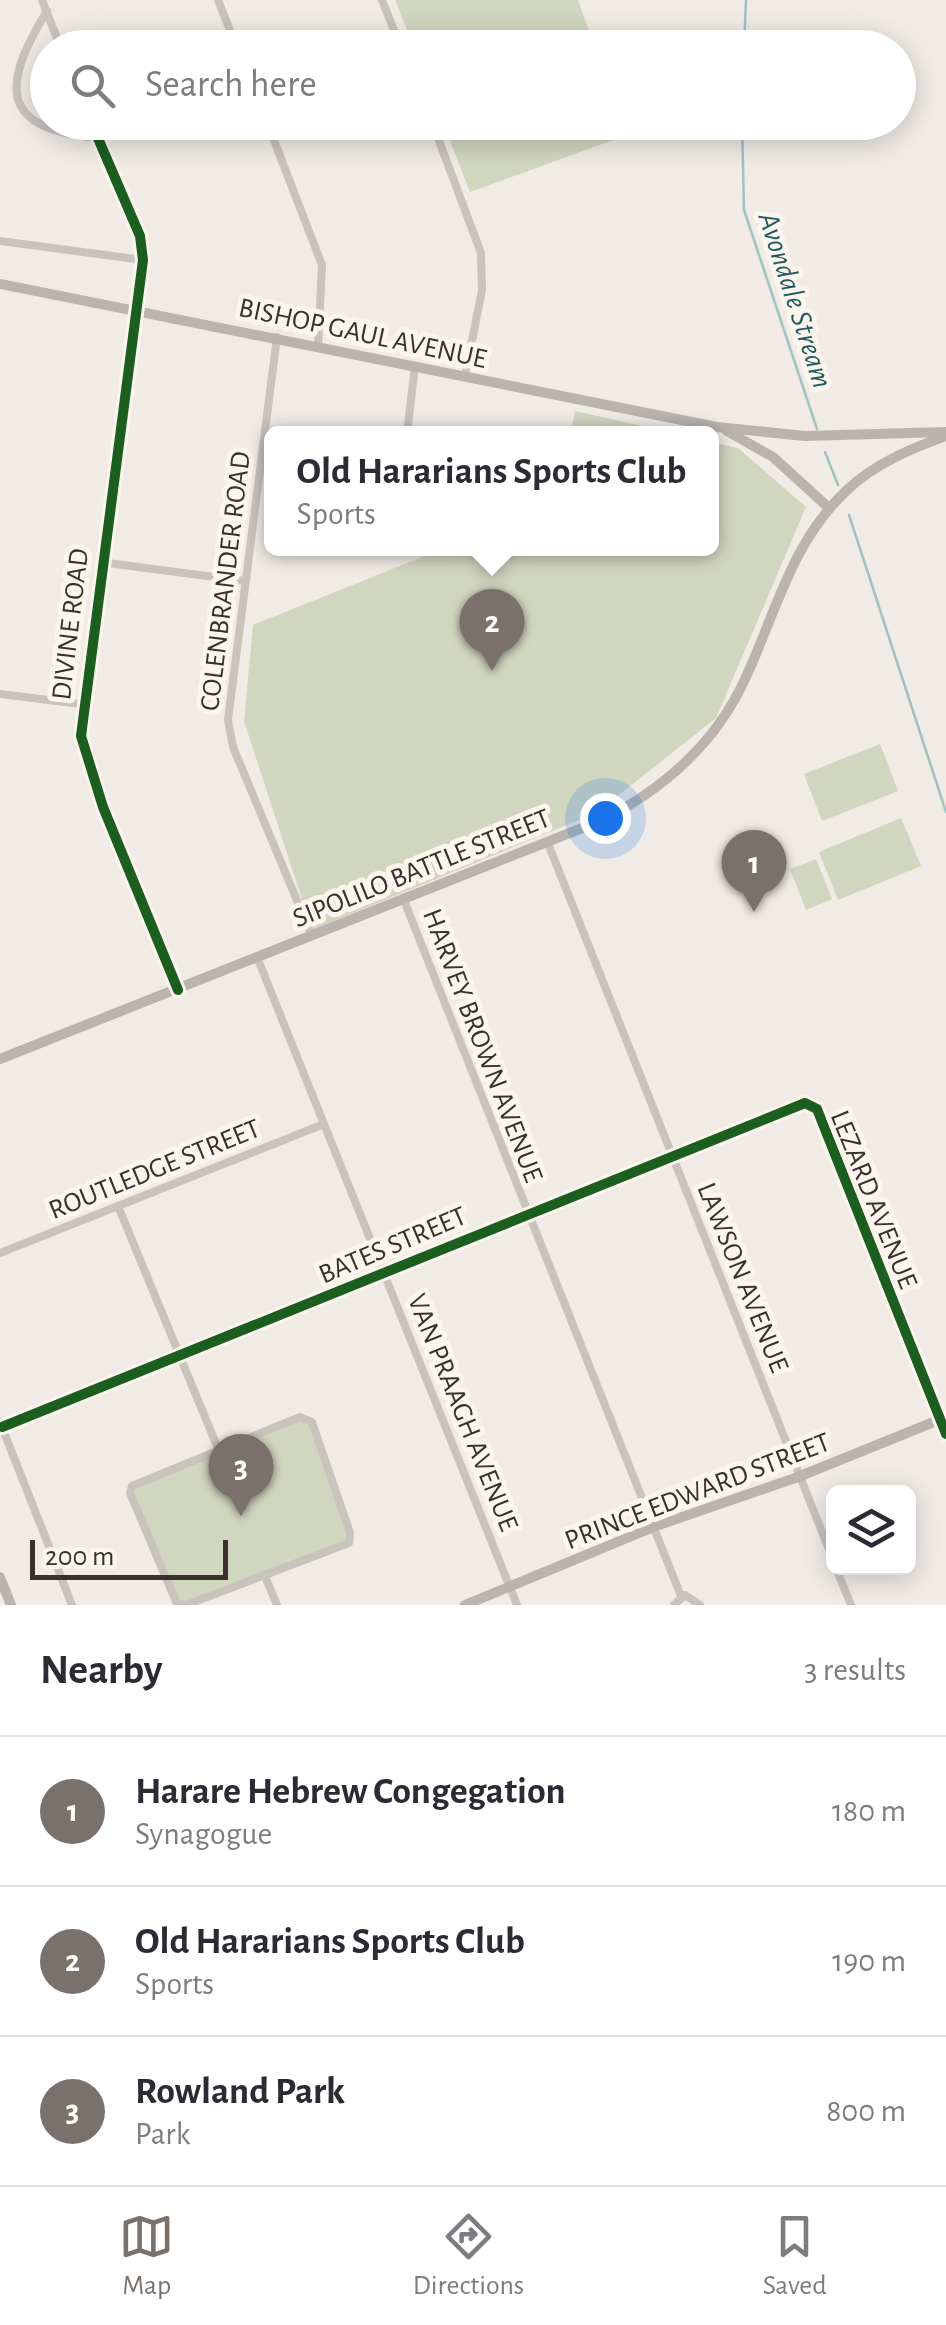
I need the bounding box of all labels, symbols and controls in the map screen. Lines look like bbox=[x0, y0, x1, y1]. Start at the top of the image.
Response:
search box bbox=[30, 30, 916, 140]
icon: search bbox=[65, 58, 120, 113]
text: Search here bbox=[145, 66, 317, 104]
water label: Avondale Stream bbox=[752, 208, 838, 392]
street label: BISHOP GAUL AVENUE bbox=[236, 294, 489, 374]
popup bbox=[264, 426, 719, 556]
street label: COLENBRANDER ROAD bbox=[196, 450, 256, 713]
text: Old Hararians Sports Club bbox=[297, 453, 686, 491]
text: Sports bbox=[297, 498, 376, 530]
street label: DIVINE ROAD bbox=[48, 547, 94, 702]
pin: 2 bbox=[460, 588, 524, 671]
your location bbox=[580, 793, 631, 844]
street label: SIPOLILO BATTLE STREET bbox=[289, 804, 555, 933]
pin: 1 bbox=[722, 830, 786, 912]
street label: HARVEY BROWN AVENUE bbox=[417, 905, 547, 1186]
street label: LEZARD AVENUE bbox=[825, 1107, 922, 1293]
street label: ROUTLEDGE STREET bbox=[45, 1115, 265, 1225]
street label: LAWSON AVENUE bbox=[691, 1179, 793, 1376]
street label: BATES STREET bbox=[315, 1202, 471, 1289]
street label: VAN PRAAGH AVENUE bbox=[402, 1290, 522, 1535]
street label: PRINCE EDWARD STREET bbox=[561, 1428, 834, 1555]
pin: 3 bbox=[208, 1434, 274, 1516]
map controls bbox=[826, 1485, 916, 1575]
button: layers bbox=[826, 1485, 916, 1575]
scale bar bbox=[30, 1535, 228, 1580]
text: 200 m bbox=[45, 1543, 114, 1571]
text: Nearby bbox=[40, 1649, 163, 1691]
text: 3 results bbox=[804, 1654, 906, 1686]
text: Harare Hebrew Congegation bbox=[135, 1773, 566, 1811]
text: 1 bbox=[67, 1795, 78, 1827]
text: 180 m bbox=[832, 1795, 906, 1827]
text: Synagogue bbox=[135, 1818, 272, 1850]
text: Old Hararians Sports Club bbox=[135, 1923, 525, 1961]
text: 2 bbox=[65, 1945, 80, 1977]
text: 190 m bbox=[832, 1945, 906, 1977]
text: Sports bbox=[135, 1968, 214, 2000]
text: Rowland Park bbox=[135, 2073, 345, 2111]
text: 3 bbox=[66, 2095, 79, 2127]
text: 800 m bbox=[826, 2095, 906, 2127]
text: Park bbox=[135, 2118, 190, 2150]
tab: Map bbox=[119, 2209, 174, 2303]
tab: Directions bbox=[413, 2209, 524, 2303]
tab: Saved bbox=[763, 2209, 827, 2303]

